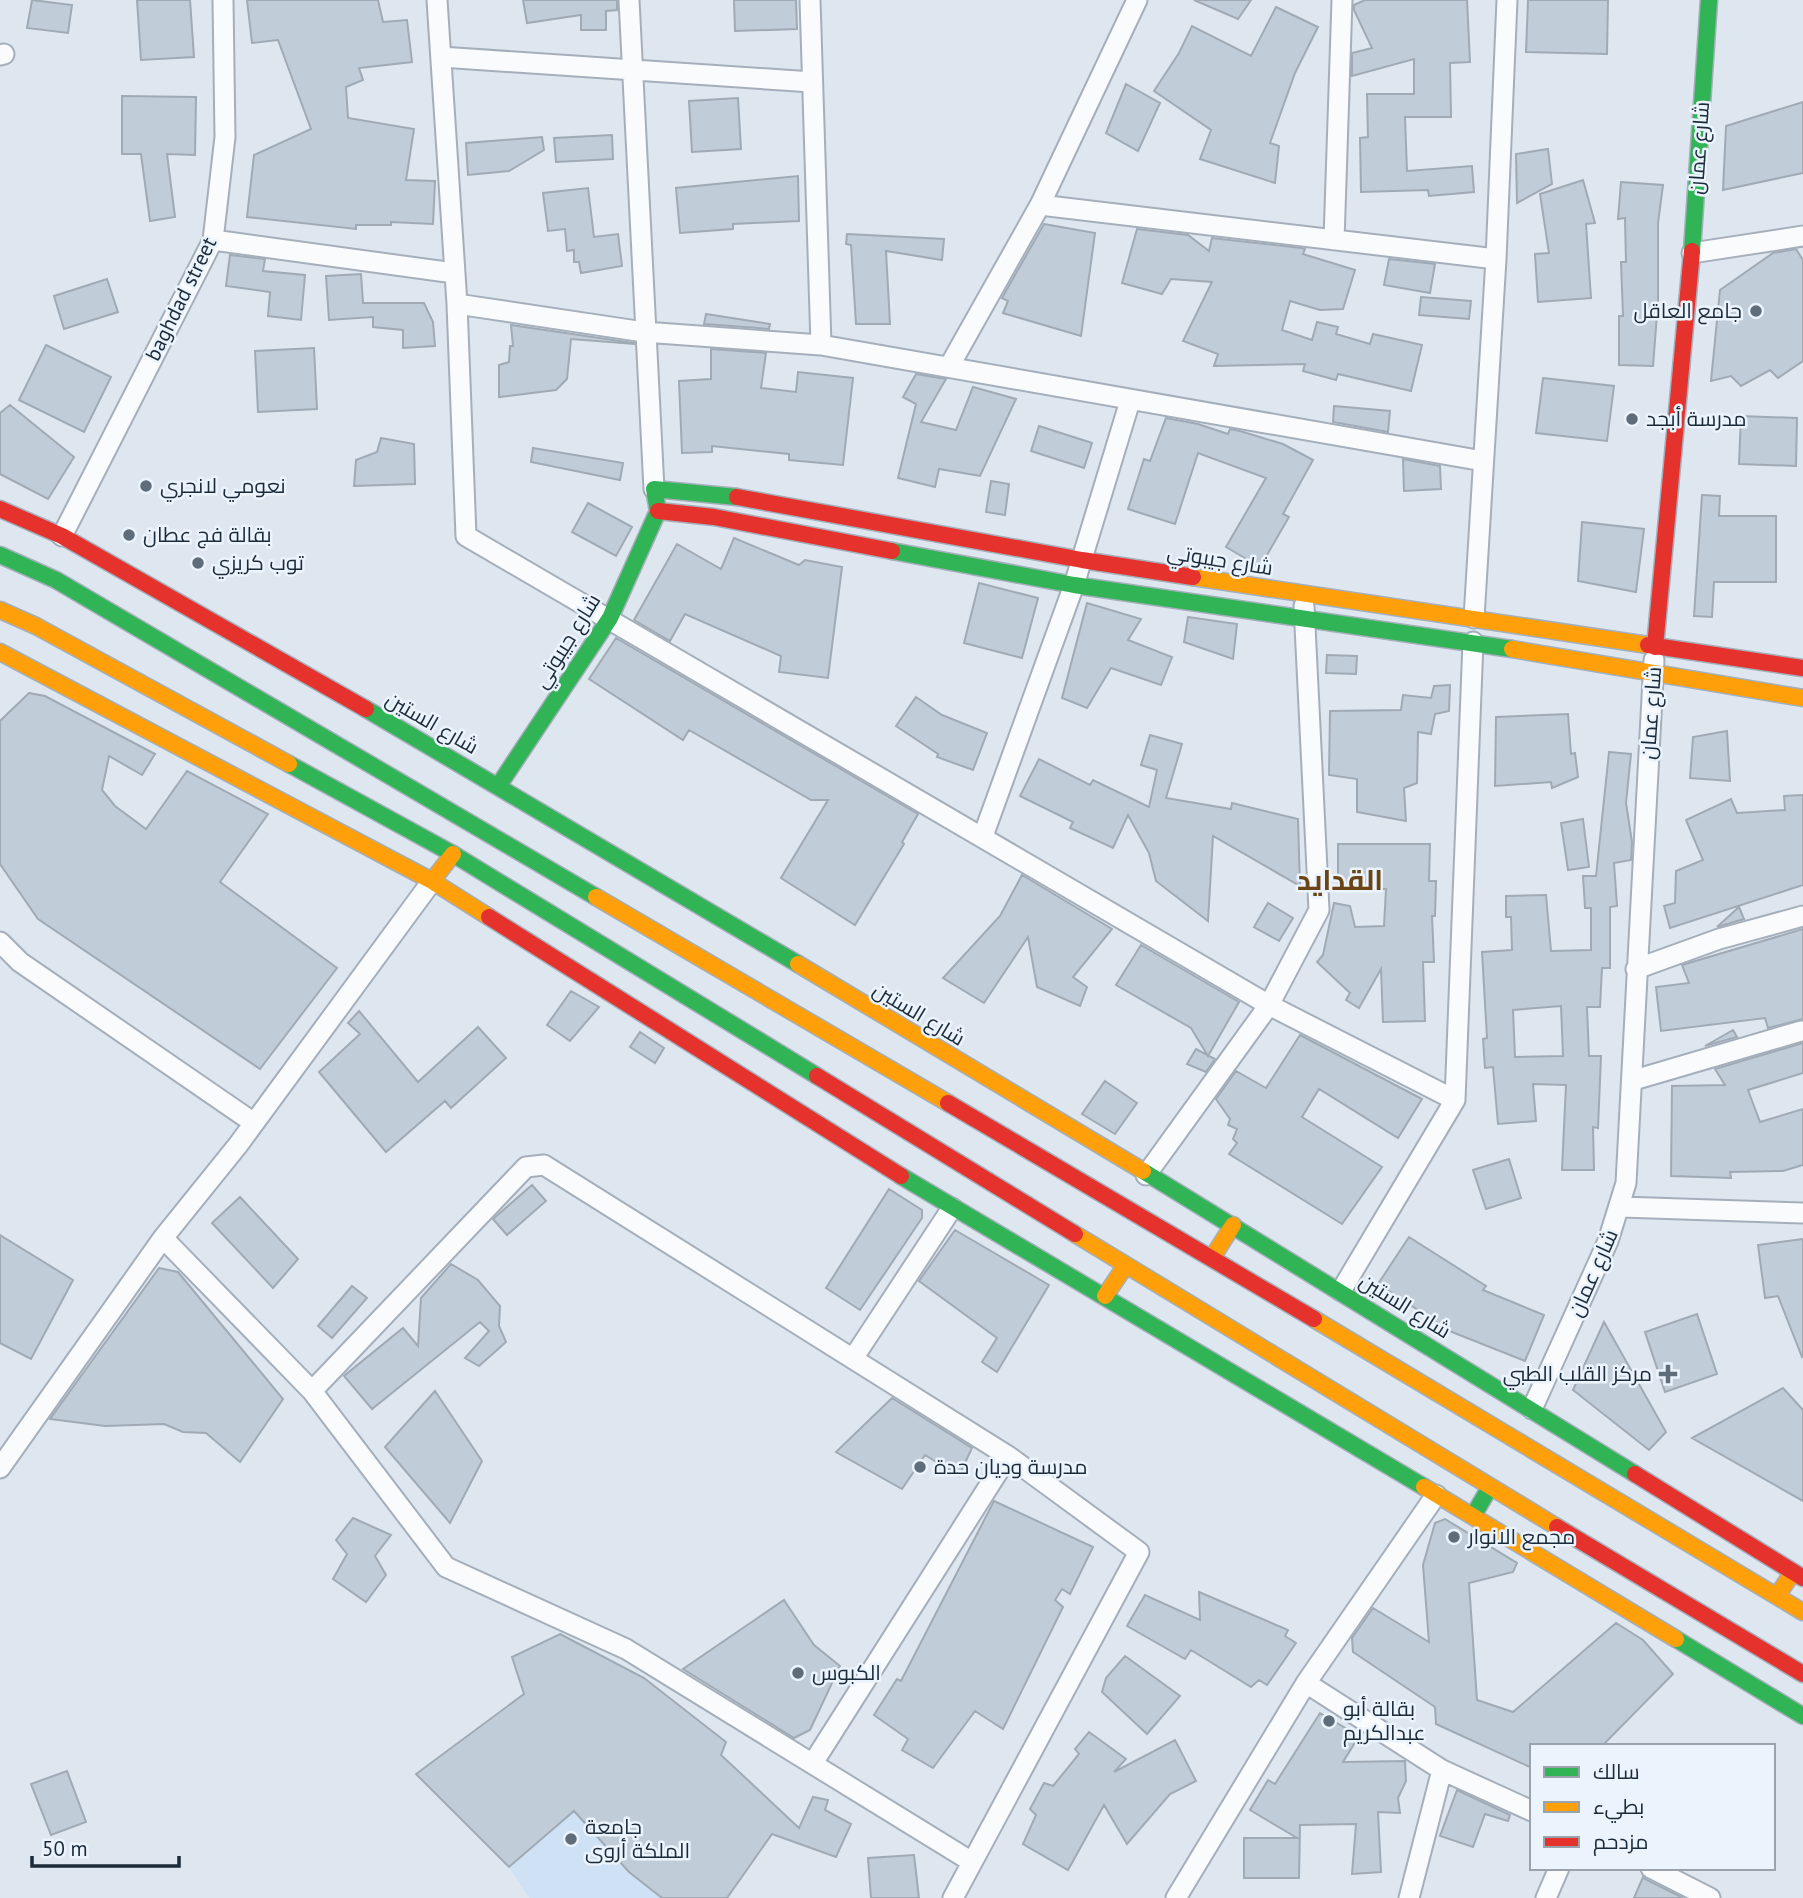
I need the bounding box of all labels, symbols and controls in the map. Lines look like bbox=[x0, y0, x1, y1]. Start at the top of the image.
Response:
street label: شارع عمان bbox=[1682, 101, 1716, 195]
street label: baghdad street bbox=[139, 232, 222, 365]
place label: جامع العاقل bbox=[1633, 297, 1742, 325]
marker: جامع العاقل bbox=[1748, 303, 1764, 319]
place label: مدرسة أبجد bbox=[1646, 405, 1747, 432]
marker: مدرسة أبجد bbox=[1624, 411, 1640, 427]
place label: نعومي لانجري bbox=[160, 472, 286, 502]
marker: نعومي لانجري bbox=[138, 478, 154, 494]
place label: بقالة فج عطان bbox=[143, 521, 272, 549]
marker: بقالة فج عطان bbox=[121, 527, 137, 543]
street label: شارع جيبوتي bbox=[1165, 538, 1275, 584]
place label: توب كريزي bbox=[212, 549, 304, 579]
marker: توب كريزي bbox=[190, 555, 206, 571]
street label: شارع جيبوتي bbox=[527, 588, 609, 695]
street label: شارع عمان bbox=[1634, 666, 1668, 760]
street label: شارع الستين bbox=[380, 685, 484, 761]
district label: القدايد bbox=[1297, 861, 1383, 898]
street label: شارع الستين bbox=[868, 976, 970, 1052]
street label: شارع عمان bbox=[1561, 1225, 1625, 1321]
street label: شارع الستين bbox=[1354, 1267, 1456, 1345]
place label: مركز القلب الطبي bbox=[1503, 1360, 1652, 1390]
marker: مركز القلب الطبي bbox=[1658, 1364, 1678, 1384]
place label: مدرسة وديان حدة bbox=[934, 1453, 1088, 1480]
marker: مدرسة وديان حدة bbox=[912, 1459, 928, 1475]
place label: مجمع الانوار bbox=[1467, 1523, 1575, 1551]
marker: مجمع الانوار bbox=[1446, 1529, 1462, 1545]
place label: الكبوس bbox=[812, 1659, 881, 1686]
marker: الكبوس bbox=[790, 1665, 806, 1681]
place label: بقالة أبو عبدالكريم bbox=[1343, 1695, 1426, 1747]
marker: بقالة أبو عبدالكريم bbox=[1321, 1713, 1337, 1729]
legend bbox=[1530, 1744, 1775, 1870]
text: سالك bbox=[1593, 1758, 1640, 1785]
text: بطيء bbox=[1593, 1793, 1644, 1823]
place label: جامعة الملكة أروى bbox=[585, 1813, 690, 1864]
scale bar bbox=[32, 1825, 178, 1869]
text: مزدحم bbox=[1593, 1828, 1648, 1856]
marker: جامعة الملكة أروى bbox=[563, 1831, 579, 1847]
text: 50 m bbox=[42, 1835, 88, 1862]

